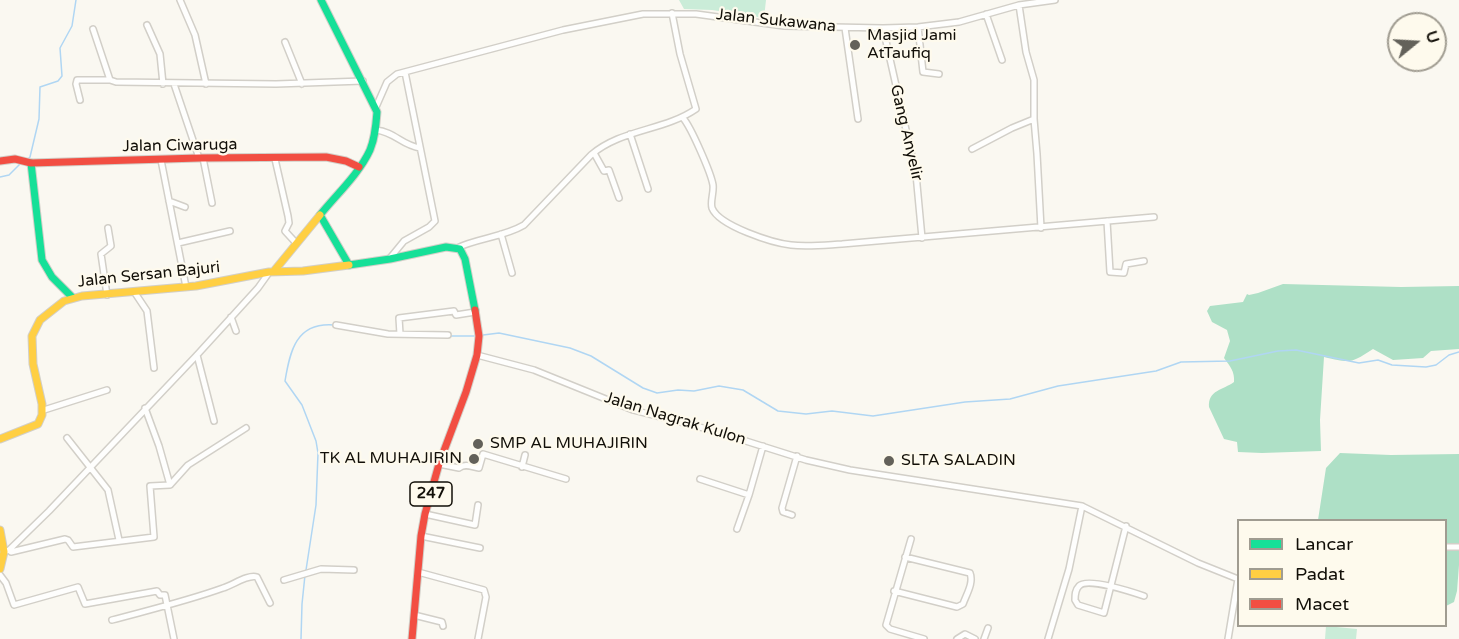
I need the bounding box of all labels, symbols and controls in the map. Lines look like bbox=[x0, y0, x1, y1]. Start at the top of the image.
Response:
street label: Jalan Sukawana bbox=[715, 5, 837, 37]
north arrow bbox=[1387, 12, 1447, 72]
place label: Masjid Jami AtTaufiq bbox=[867, 26, 957, 64]
text: U bbox=[1421, 28, 1444, 46]
marker: Masjid Jami AtTaufiq bbox=[848, 38, 862, 52]
street label: Gang Anyelir bbox=[886, 83, 926, 183]
street label: Jalan Ciwaruga bbox=[122, 135, 238, 157]
street label: Jalan Sersan Bajuri bbox=[77, 258, 221, 292]
street label: Jalan Nagrak Kulon bbox=[602, 388, 748, 450]
place label: SMP AL MUHAJIRIN bbox=[490, 434, 648, 454]
marker: SMP AL MUHAJIRIN bbox=[471, 437, 485, 451]
place label: TK AL MUHAJIRIN bbox=[320, 449, 462, 469]
place label: SLTA SALADIN bbox=[901, 451, 1016, 471]
marker: TK AL MUHAJIRIN bbox=[467, 452, 481, 466]
marker: SLTA SALADIN bbox=[882, 454, 896, 468]
road number: 247 bbox=[410, 482, 452, 506]
legend bbox=[1237, 519, 1447, 627]
text: Lancar bbox=[1295, 533, 1353, 555]
text: Padat bbox=[1295, 563, 1345, 585]
text: Macet bbox=[1295, 593, 1349, 615]

